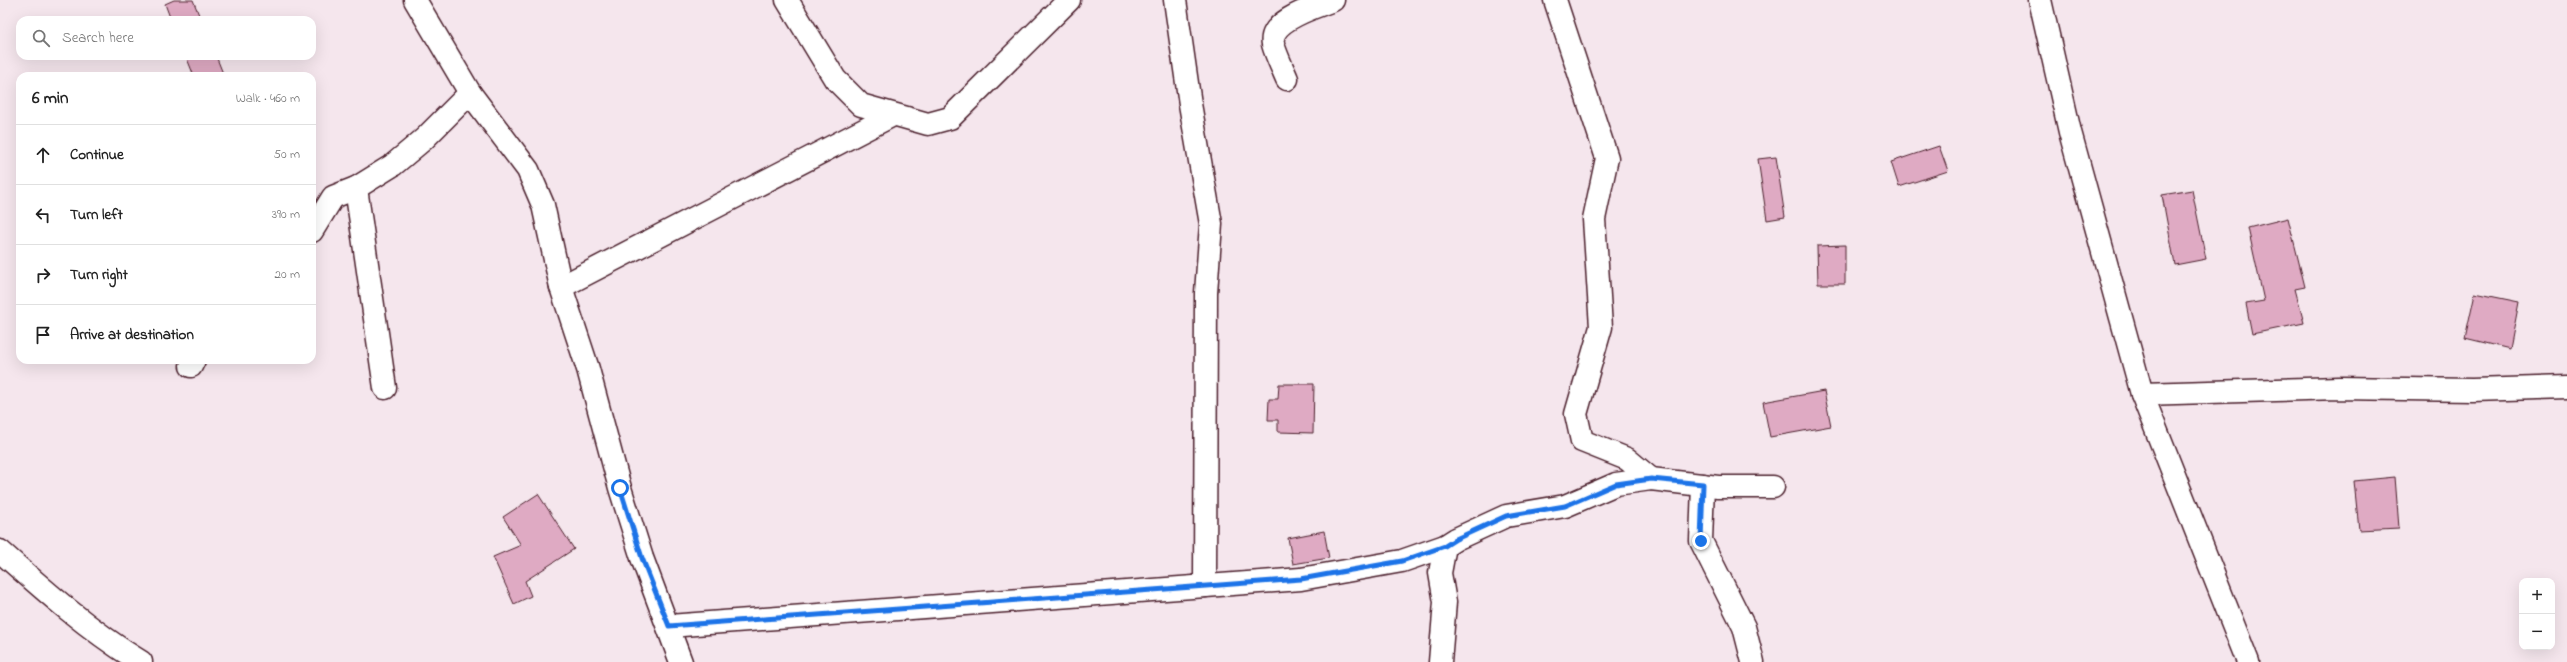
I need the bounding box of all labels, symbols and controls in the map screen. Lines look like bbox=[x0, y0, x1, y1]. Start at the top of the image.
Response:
search box bbox=[16, 16, 316, 60]
icon: search bbox=[30, 27, 52, 49]
text: Search here bbox=[62, 27, 134, 49]
text: 6 min bbox=[32, 86, 68, 111]
text: Walk · 460 m bbox=[236, 89, 300, 108]
icon: ahead bbox=[32, 144, 54, 166]
text: Continue bbox=[70, 144, 124, 166]
text: 50 m bbox=[274, 145, 300, 164]
icon: left bbox=[32, 204, 54, 226]
text: Turn left bbox=[70, 204, 123, 226]
text: 390 m bbox=[272, 205, 300, 224]
icon: right bbox=[32, 264, 54, 286]
text: Turn right bbox=[70, 264, 128, 286]
text: 20 m bbox=[275, 265, 300, 284]
icon: arrive bbox=[32, 324, 54, 346]
text: Arrive at destination bbox=[70, 324, 194, 346]
route start bbox=[611, 479, 629, 497]
route end bbox=[1692, 532, 1710, 550]
map controls bbox=[2519, 578, 2555, 650]
button: + bbox=[2519, 578, 2555, 614]
button: − bbox=[2519, 614, 2555, 650]

